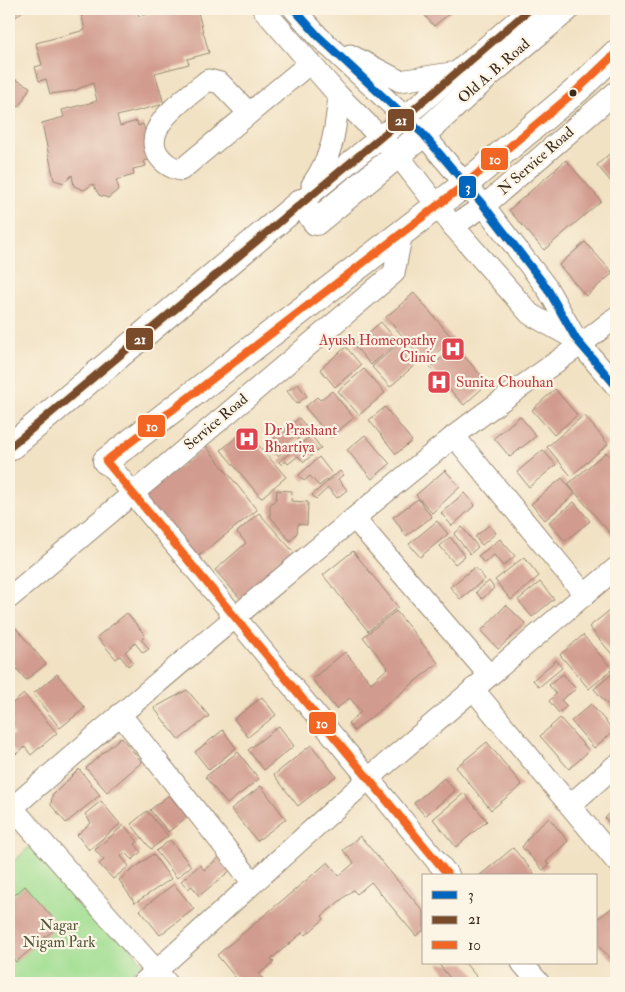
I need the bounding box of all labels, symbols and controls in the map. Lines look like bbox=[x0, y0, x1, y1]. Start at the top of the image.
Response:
street label: Old A. B. Road bbox=[454, 34, 534, 107]
unlabelled marker bbox=[568, 88, 578, 98]
line badge: 21 bbox=[387, 108, 415, 132]
text: 21 bbox=[395, 112, 407, 129]
street label: N Service Road bbox=[494, 123, 578, 199]
line badge: 10 bbox=[480, 147, 509, 171]
text: 10 bbox=[489, 151, 501, 168]
line badge: 3 bbox=[458, 175, 477, 199]
text: 3 bbox=[465, 179, 471, 196]
line badge: 21 bbox=[125, 327, 154, 351]
text: 21 bbox=[134, 331, 146, 348]
place label: Ayush Homeopathy Clinic bbox=[318, 331, 436, 367]
hospital icon: Ayush Homeopathy Clinic bbox=[440, 336, 466, 362]
hospital icon: Sunita Chouhan bbox=[426, 369, 452, 395]
place label: Sunita Chouhan bbox=[456, 373, 554, 392]
street label: Service Road bbox=[180, 389, 252, 454]
line badge: 10 bbox=[137, 414, 166, 438]
text: 10 bbox=[146, 418, 158, 435]
place label: Dr Prashant Bhartiya bbox=[264, 421, 337, 457]
hospital icon: Dr Prashant Bhartiya bbox=[234, 426, 260, 452]
line badge: 10 bbox=[308, 711, 337, 735]
text: 10 bbox=[316, 715, 328, 732]
legend bbox=[422, 874, 598, 964]
text: 3 bbox=[468, 886, 474, 905]
text: 21 bbox=[468, 910, 481, 929]
park label: Nagar Nigam Park bbox=[23, 916, 95, 952]
text: 10 bbox=[468, 936, 481, 955]

